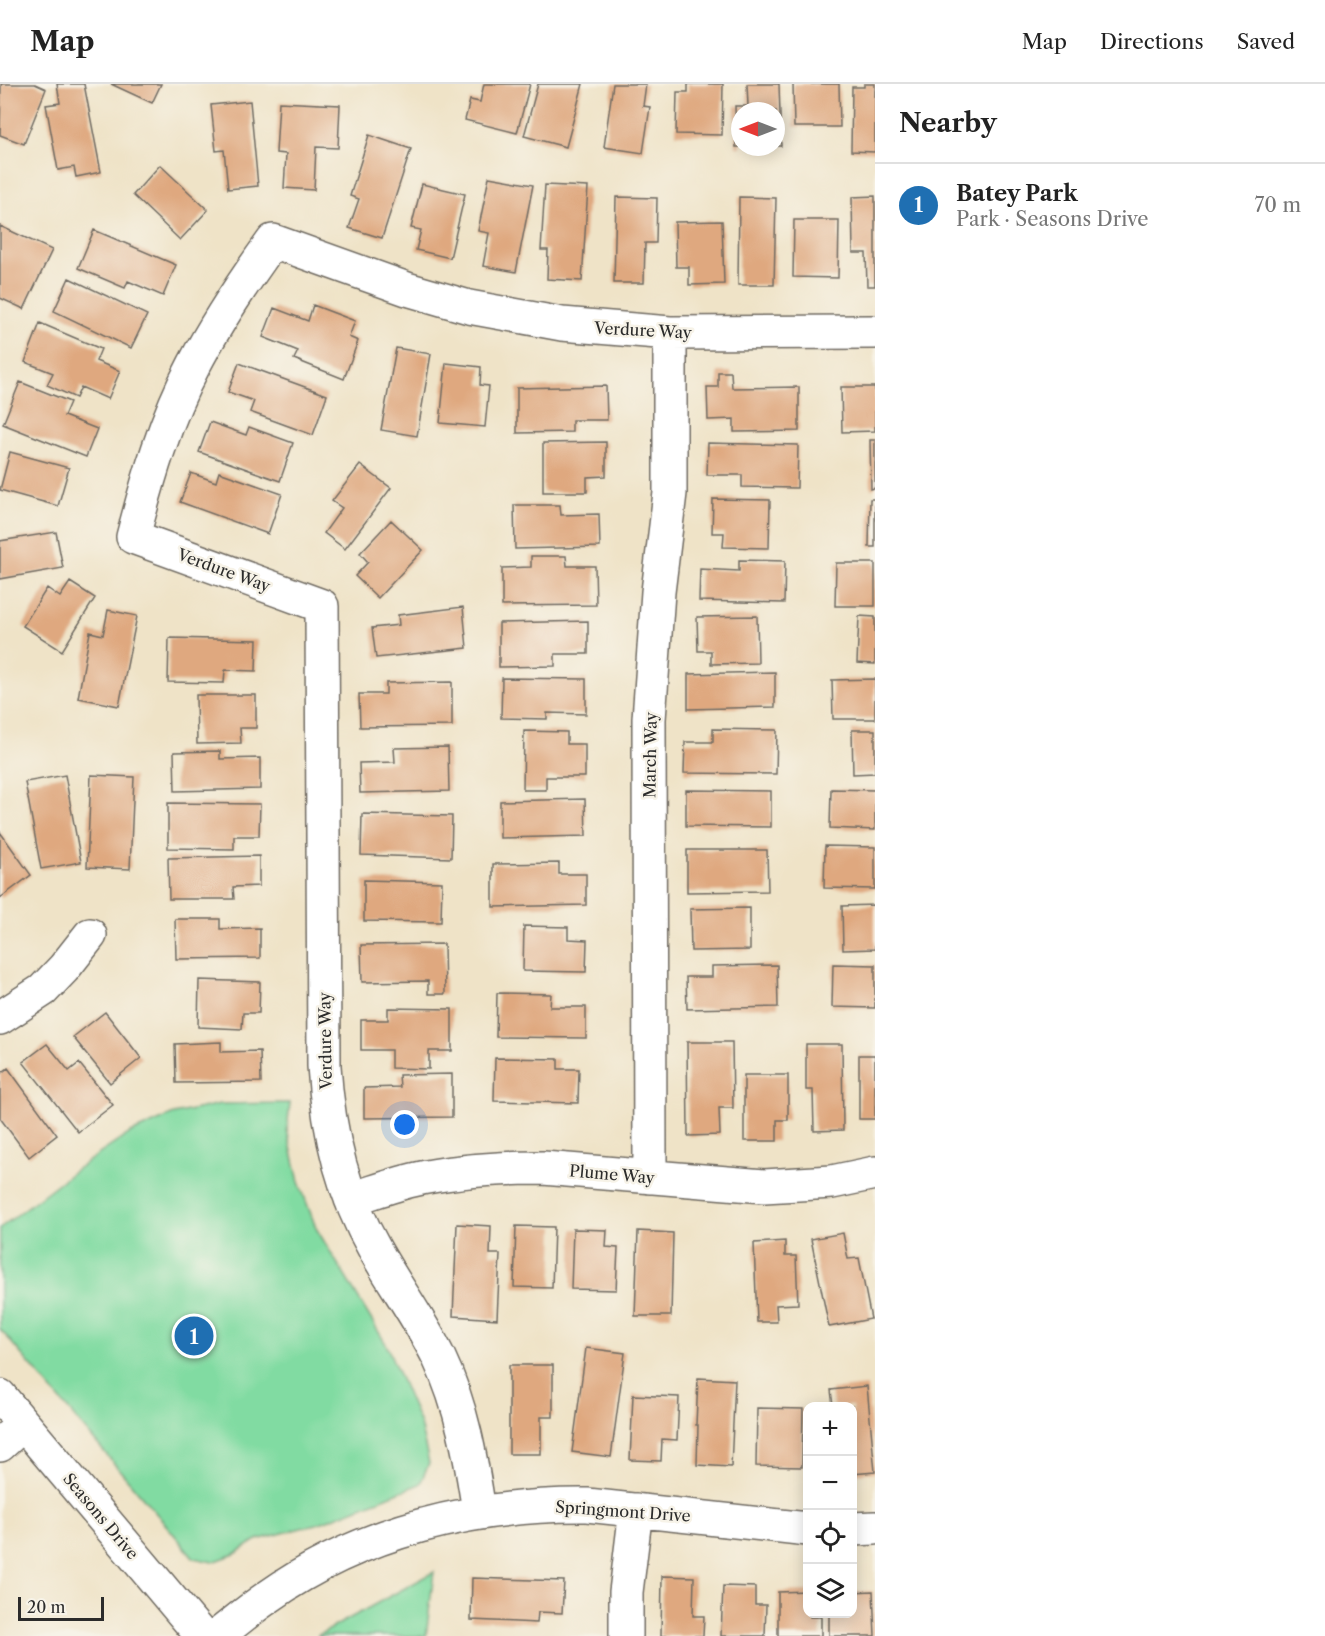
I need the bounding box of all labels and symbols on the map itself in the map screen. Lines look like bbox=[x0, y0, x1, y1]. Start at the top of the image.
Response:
north arrow bbox=[731, 102, 785, 156]
street label: Verdure Way bbox=[593, 317, 693, 343]
street label: Verdure Way bbox=[174, 544, 274, 596]
street label: March Way bbox=[639, 711, 661, 798]
street label: Verdure Way bbox=[314, 991, 336, 1091]
your location bbox=[390, 1110, 419, 1139]
street label: Plume Way bbox=[568, 1160, 657, 1188]
pin: 1 bbox=[174, 1314, 214, 1358]
street label: Seasons Drive bbox=[59, 1469, 143, 1563]
street label: Springmont Drive bbox=[555, 1496, 691, 1526]
scale bar bbox=[18, 1594, 104, 1622]

